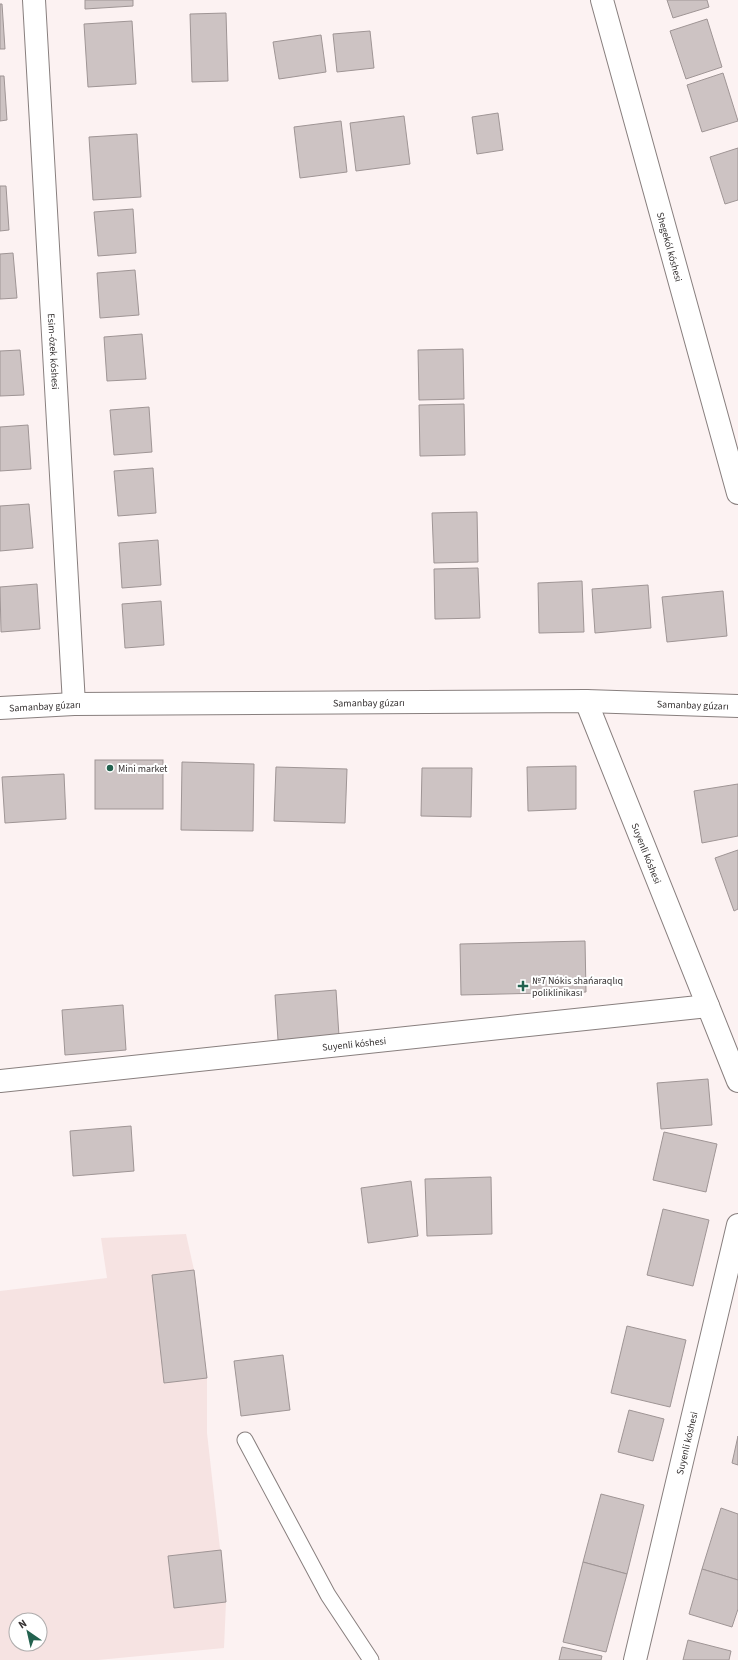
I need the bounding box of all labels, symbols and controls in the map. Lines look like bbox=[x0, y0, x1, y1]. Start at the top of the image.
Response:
street label: Shegekól kóshesi bbox=[653, 211, 685, 284]
street label: Esim-ózek kóshesi bbox=[44, 313, 62, 390]
street label: Samanbay gúzarı bbox=[333, 696, 405, 710]
street label: Samanbay gúzarı bbox=[657, 697, 729, 714]
street label: Samanbay gúzarı bbox=[9, 698, 81, 715]
place label: Mini market bbox=[118, 762, 168, 776]
marker: Mini market bbox=[105, 763, 115, 773]
street label: Suyenli kóshesi bbox=[628, 821, 664, 886]
place label: №7 Nókis shańaraqlıq poliklinikası bbox=[532, 974, 623, 1000]
marker: №7 Nókis shańaraqlıq poliklinikası bbox=[517, 980, 529, 992]
street label: Suyenli kóshesi bbox=[321, 1034, 387, 1055]
street label: Suyenli kóshesi bbox=[673, 1410, 702, 1476]
north arrow bbox=[8, 1612, 48, 1652]
text: N bbox=[15, 1616, 30, 1632]

